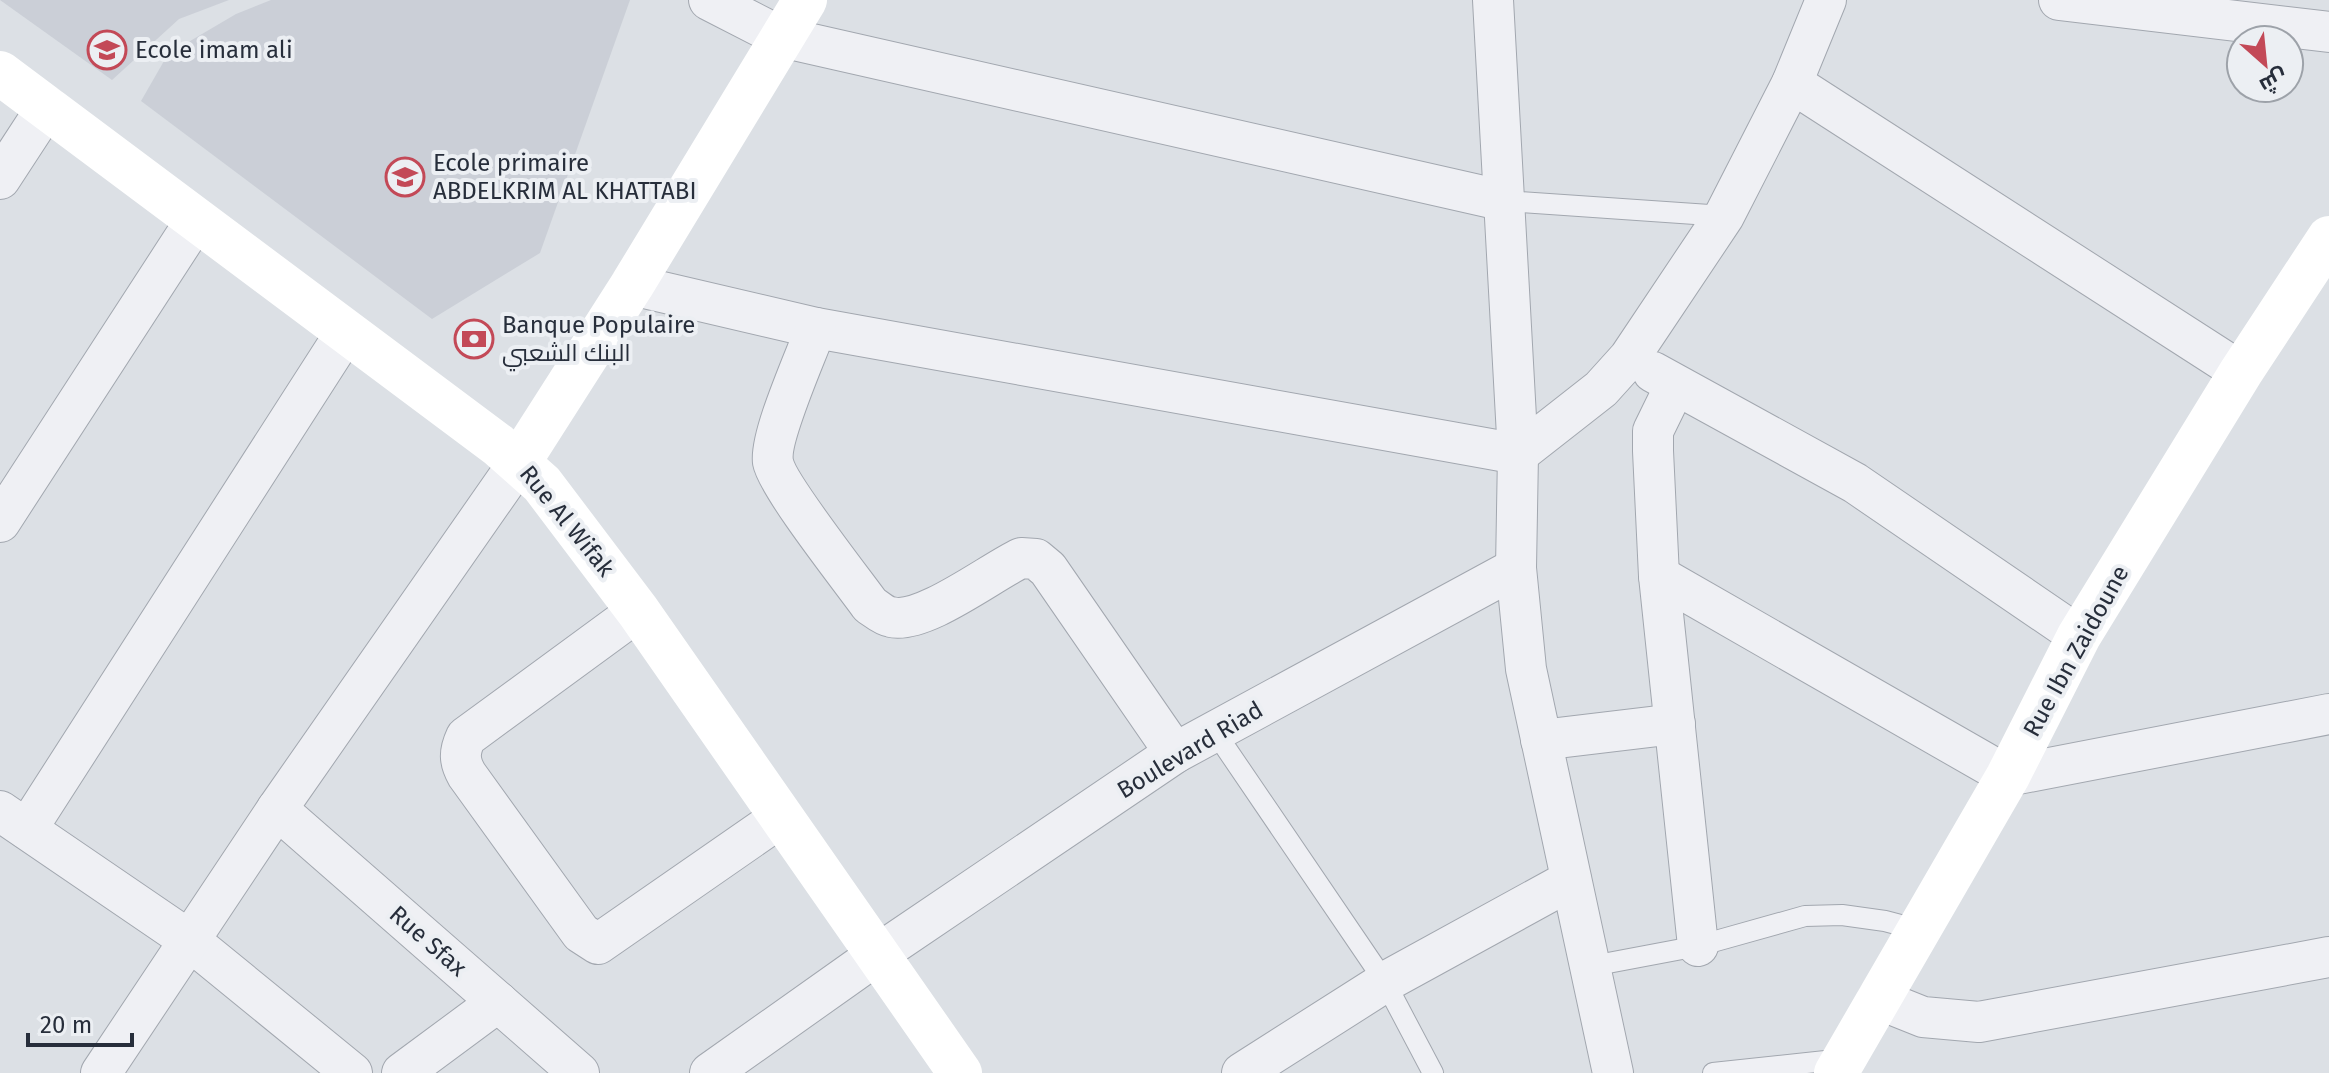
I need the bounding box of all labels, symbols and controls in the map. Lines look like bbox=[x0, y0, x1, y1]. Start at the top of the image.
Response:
north arrow bbox=[2225, 24, 2305, 104]
school or university icon: Ecole imam ali bbox=[86, 29, 128, 71]
place label: Ecole imam ali bbox=[135, 36, 293, 64]
text: ش bbox=[2255, 63, 2293, 100]
place label: Ecole primaire ABDELKRIM AL KHATTABI bbox=[433, 149, 696, 205]
school or university icon: Ecole primaire ABDELKRIM AL KHATTABI bbox=[384, 156, 426, 198]
place label: Banque Populaire البنك الشعبي bbox=[502, 311, 695, 372]
bank icon: Banque Populaire البنك الشعبي bbox=[453, 318, 495, 360]
street label: Rue Al Wifak bbox=[514, 460, 621, 583]
street label: Rue Ibn Zaidoune bbox=[2017, 561, 2135, 741]
street label: Boulevard Riad bbox=[1112, 696, 1268, 804]
street label: Rue Sfax bbox=[384, 900, 473, 982]
scale bar bbox=[28, 997, 132, 1047]
text: 20 m bbox=[40, 1011, 92, 1039]

